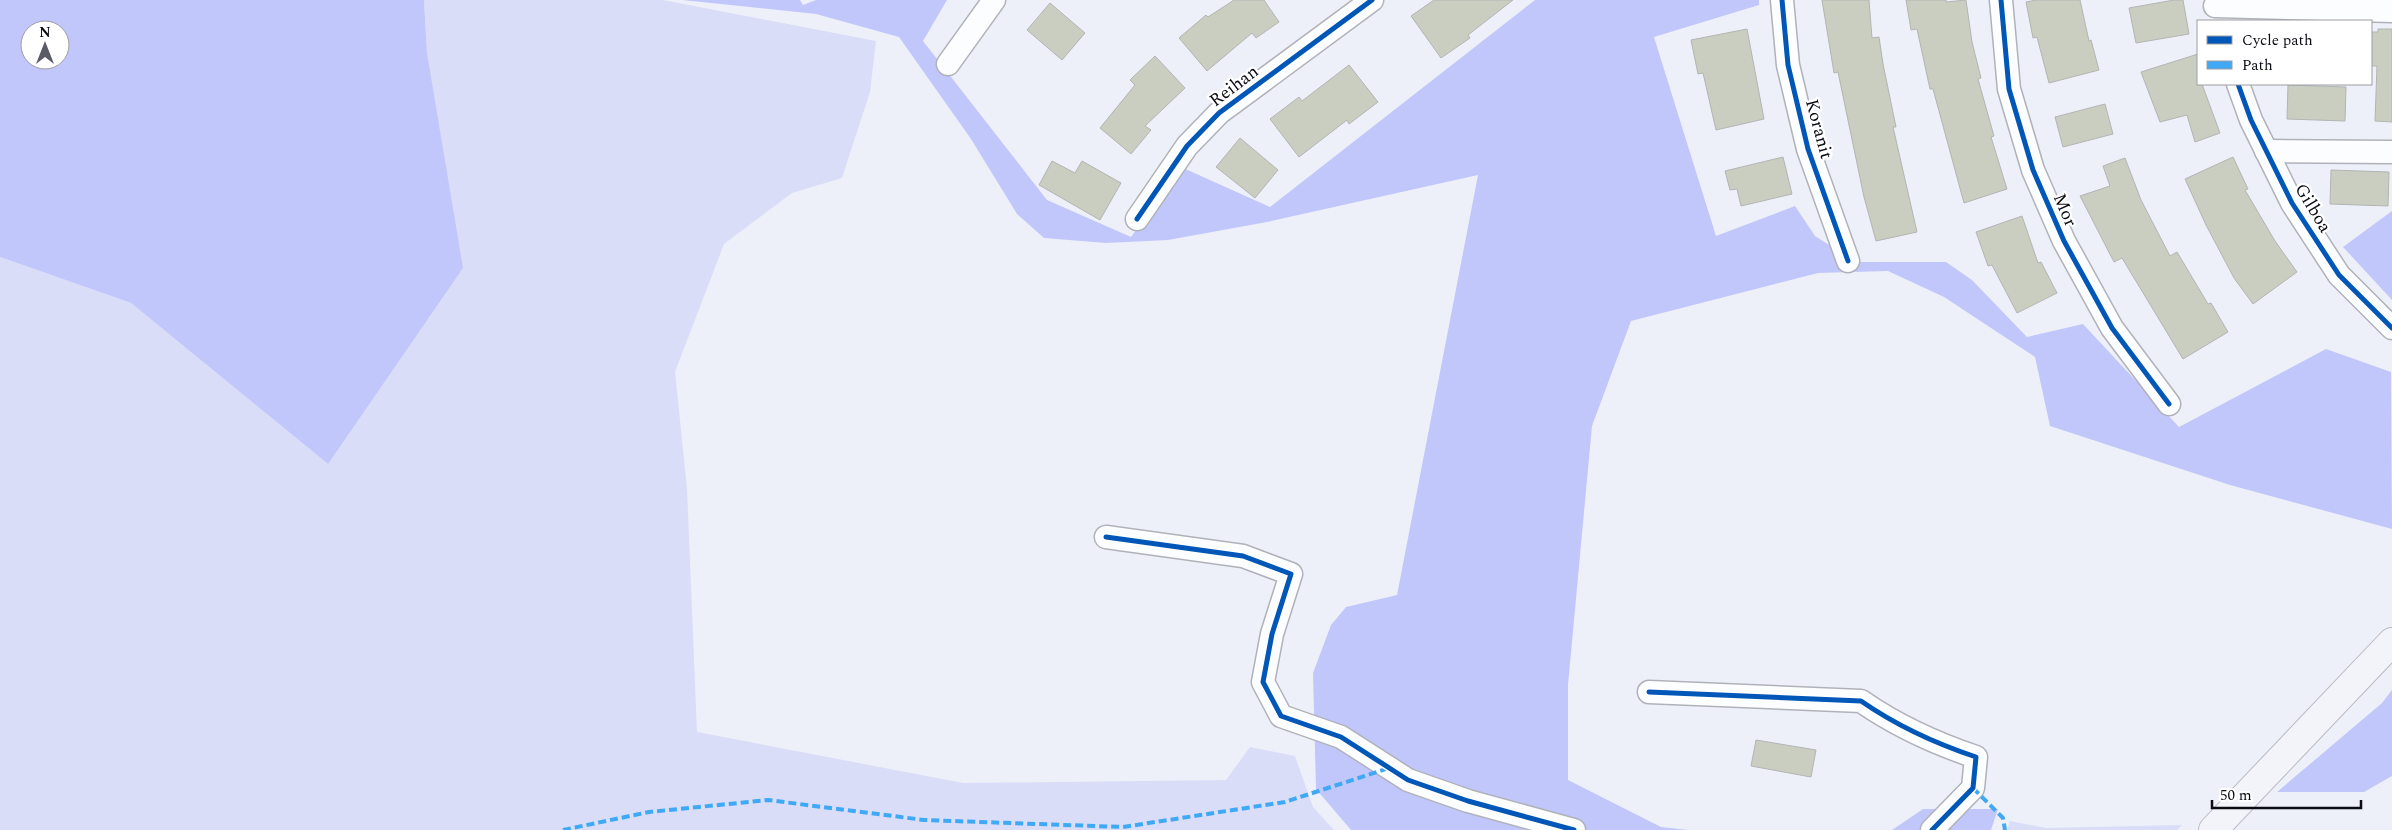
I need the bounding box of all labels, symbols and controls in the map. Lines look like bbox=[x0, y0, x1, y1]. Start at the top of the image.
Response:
north arrow bbox=[20, 20, 70, 70]
legend bbox=[2197, 20, 2372, 85]
text: N bbox=[39, 22, 51, 43]
text: Cycle path bbox=[2242, 29, 2313, 52]
text: Path bbox=[2242, 54, 2273, 77]
street label: Reihan bbox=[1204, 58, 1264, 114]
street label: Koranit bbox=[1798, 96, 1840, 162]
street label: Gilboa bbox=[2288, 178, 2338, 238]
street label: Mor bbox=[2046, 189, 2084, 231]
scale bar bbox=[2212, 778, 2361, 810]
text: 50 m bbox=[2220, 784, 2252, 807]

